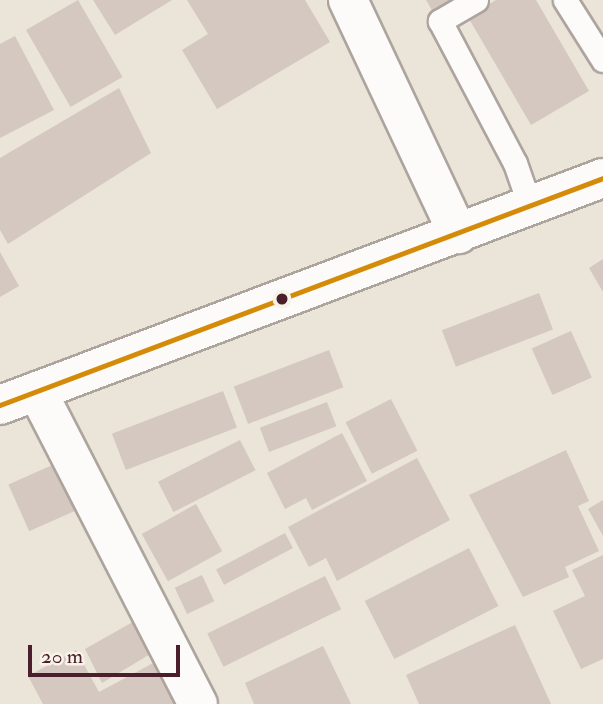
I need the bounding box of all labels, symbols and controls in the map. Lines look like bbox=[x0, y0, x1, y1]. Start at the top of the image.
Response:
unlabelled marker bbox=[275, 292, 289, 306]
scale bar bbox=[32, 630, 184, 674]
text: 20 m bbox=[41, 643, 83, 670]

